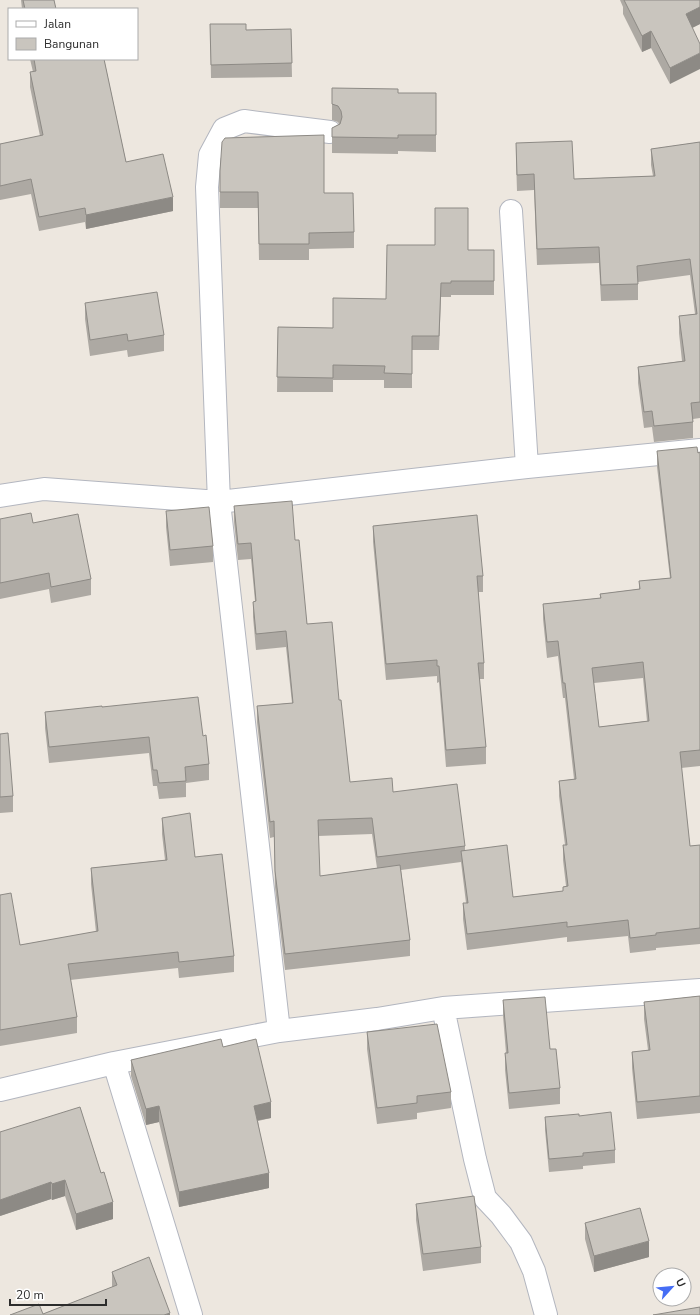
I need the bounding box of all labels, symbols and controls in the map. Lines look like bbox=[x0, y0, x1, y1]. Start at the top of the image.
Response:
legend bbox=[8, 8, 138, 60]
text: Jalan bbox=[43, 16, 71, 32]
text: Bangunan bbox=[44, 36, 99, 52]
north arrow bbox=[652, 1267, 692, 1307]
text: U bbox=[672, 1276, 689, 1290]
scale bar bbox=[10, 1281, 106, 1307]
text: 20 m bbox=[16, 1287, 44, 1303]

